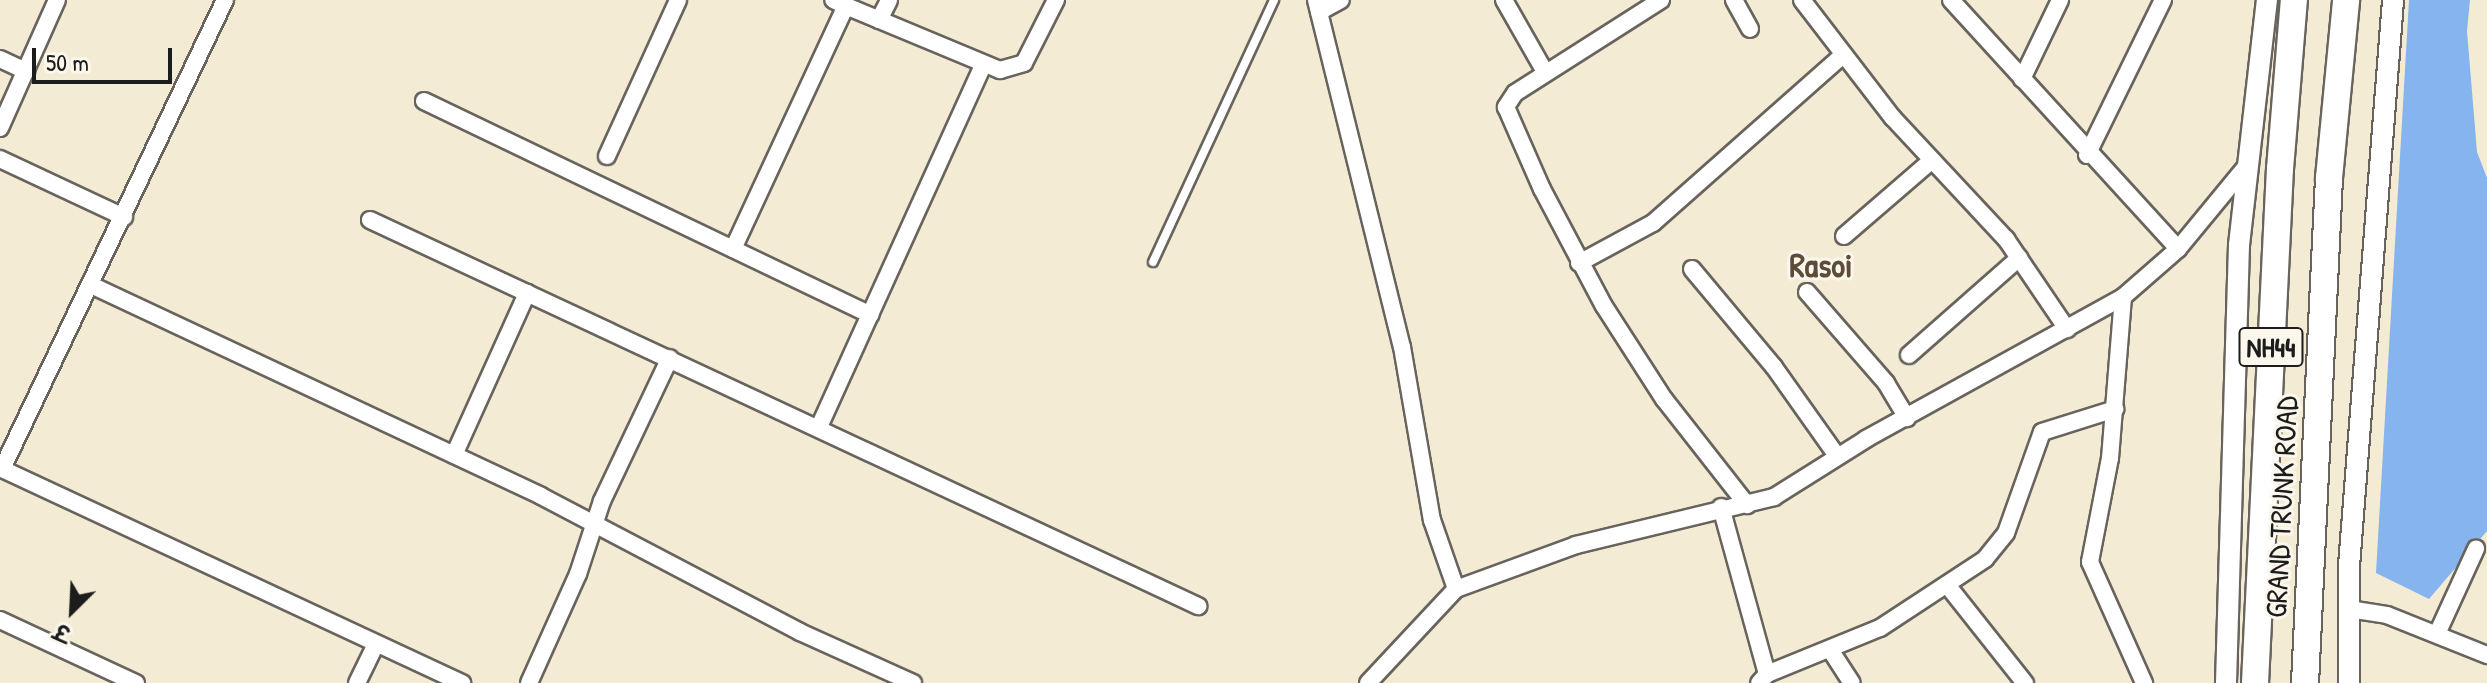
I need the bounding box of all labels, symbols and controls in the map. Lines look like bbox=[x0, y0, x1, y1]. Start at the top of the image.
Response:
scale bar bbox=[36, 32, 176, 82]
text: 50 m bbox=[46, 46, 89, 78]
district label: Rasoi bbox=[1789, 246, 1853, 286]
road number: NH44 bbox=[2237, 323, 2305, 371]
street label: GRAND TRUNK ROAD bbox=[2257, 395, 2305, 619]
north arrow bbox=[32, 571, 112, 651]
text: उ bbox=[49, 616, 75, 650]

